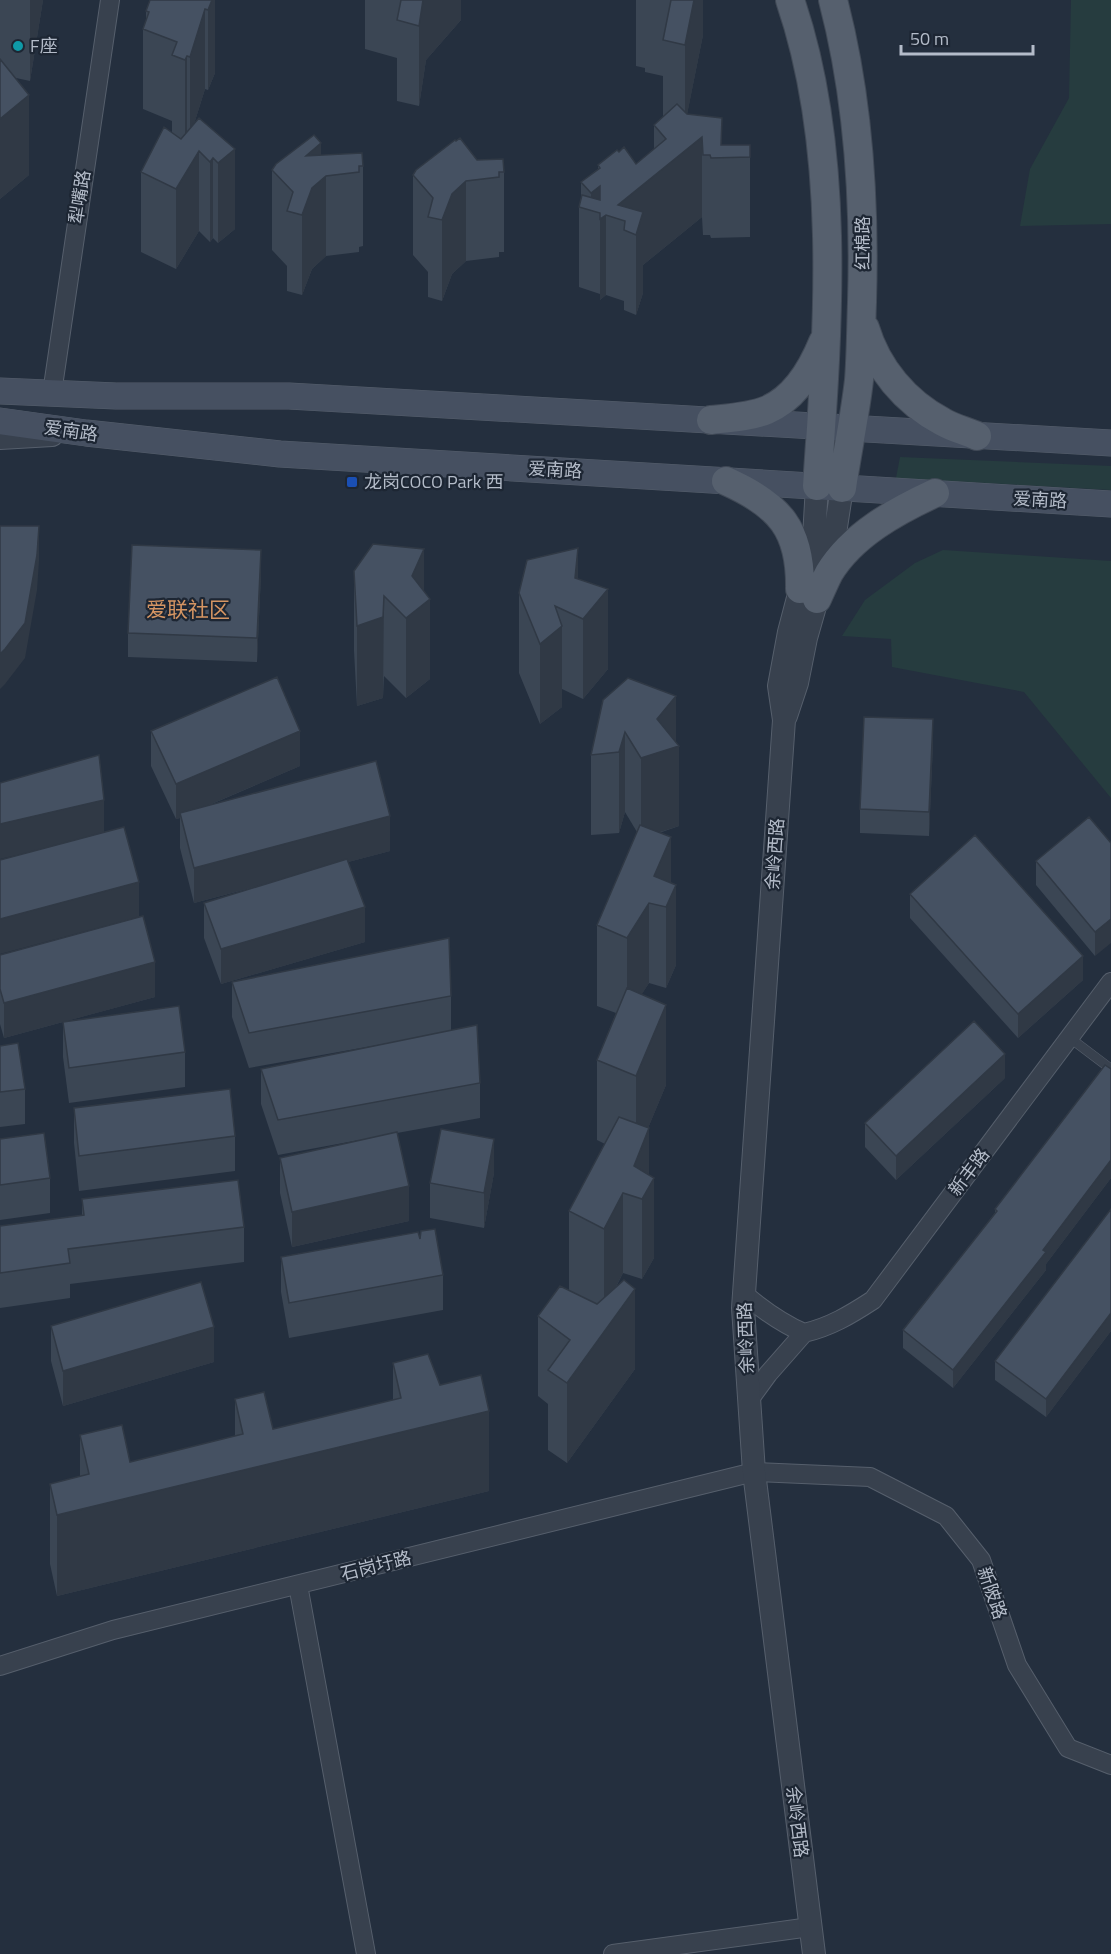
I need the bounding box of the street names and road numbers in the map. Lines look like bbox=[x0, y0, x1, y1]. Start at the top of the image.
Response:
street label: 犁嘴路 bbox=[62, 168, 97, 226]
street label: 红棉路 bbox=[849, 216, 876, 270]
street label: 爱南路 bbox=[42, 413, 100, 448]
street label: 爱南路 bbox=[527, 455, 583, 484]
street label: 爱南路 bbox=[1012, 485, 1068, 514]
street label: 余岭西路 bbox=[759, 817, 790, 891]
street label: 新丰路 bbox=[942, 1142, 996, 1201]
street label: 余岭西路 bbox=[731, 1302, 760, 1374]
street label: 石岗圩路 bbox=[338, 1544, 414, 1587]
street label: 新陂路 bbox=[971, 1563, 1014, 1623]
street label: 余岭西路 bbox=[780, 1785, 815, 1859]

